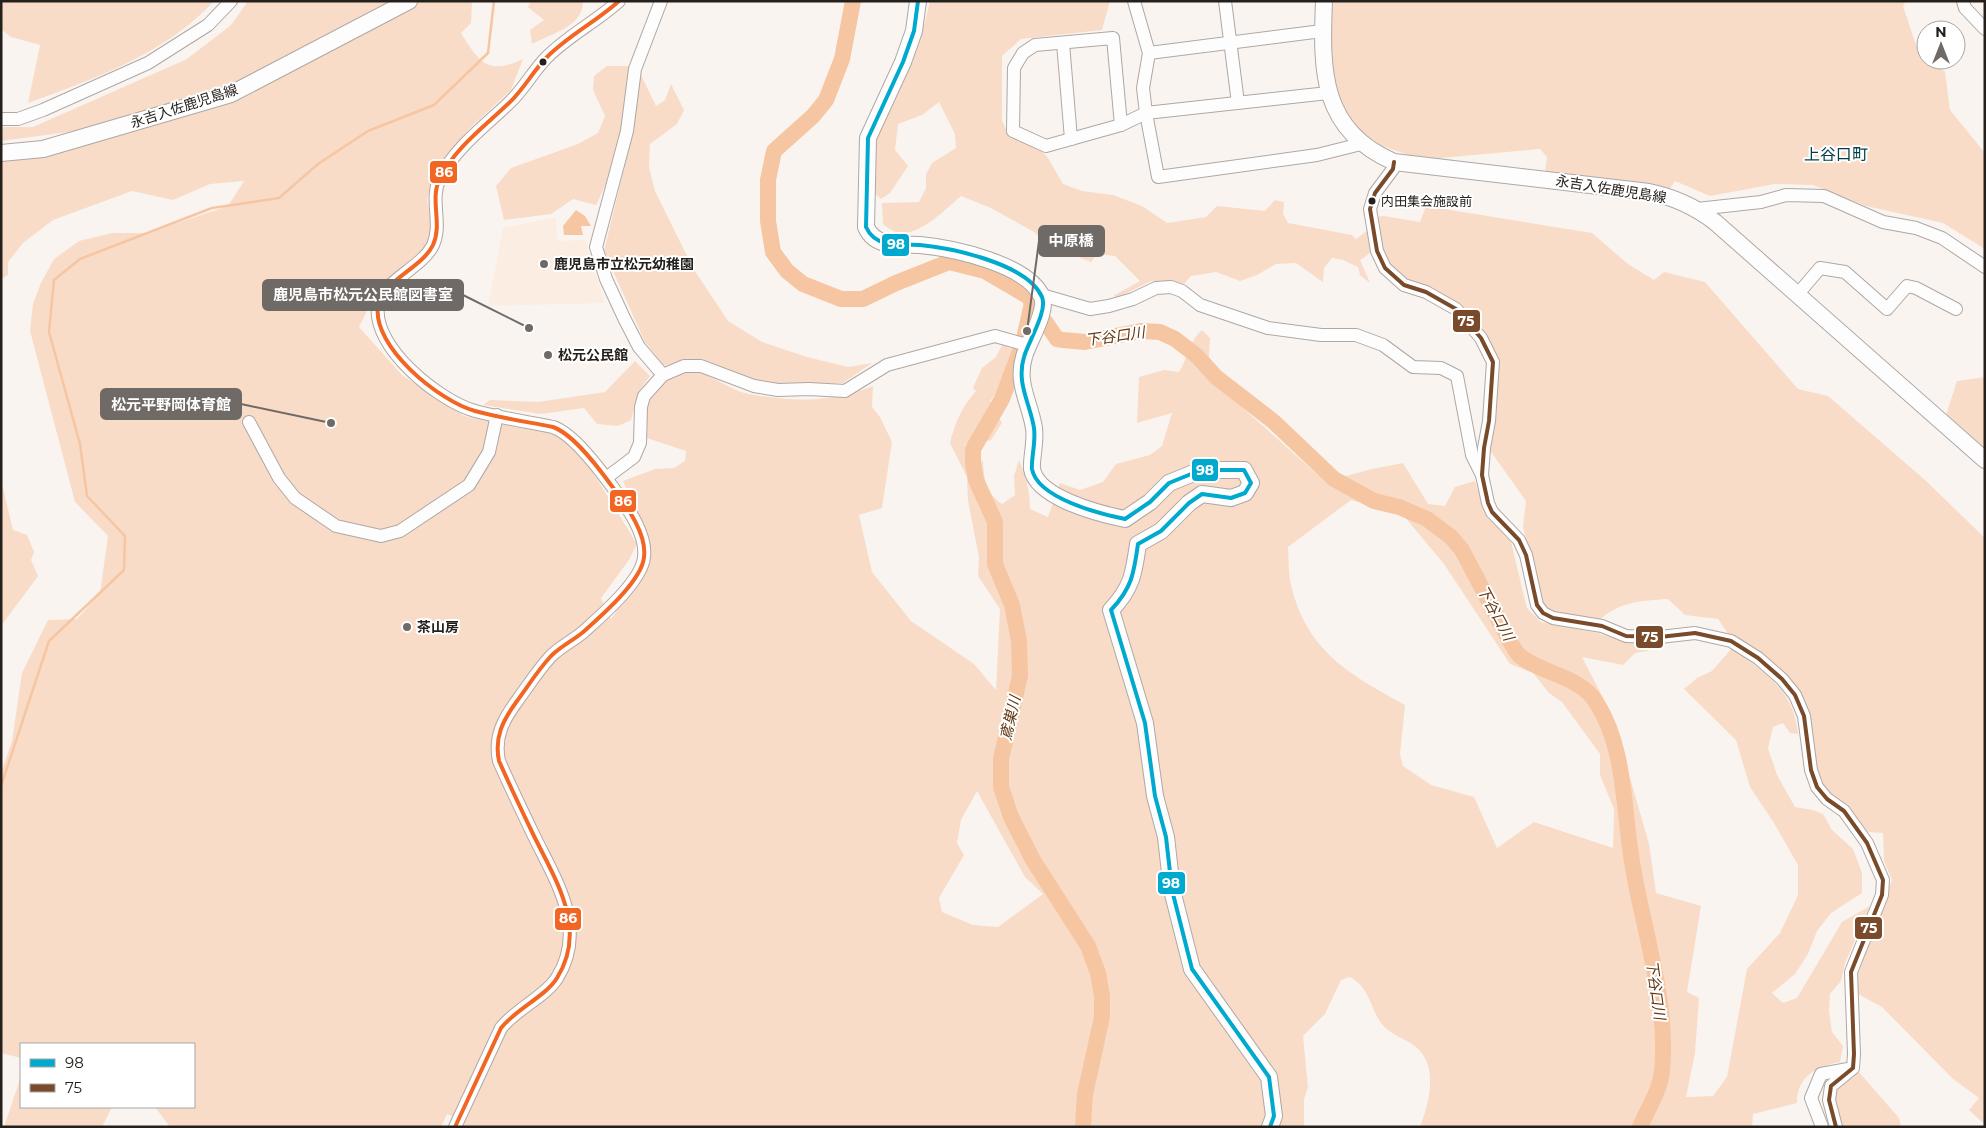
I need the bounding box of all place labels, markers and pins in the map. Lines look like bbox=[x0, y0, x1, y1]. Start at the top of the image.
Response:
unlabelled marker bbox=[538, 57, 548, 67]
place label: 内田集会施設前 bbox=[1381, 193, 1472, 209]
marker: 内田集会施設前 bbox=[1367, 196, 1377, 206]
callout: 中原橋 bbox=[1039, 226, 1104, 256]
place label: 鹿児島市立松元幼稚園 bbox=[554, 255, 694, 273]
marker: 鹿児島市立松元幼稚園 bbox=[538, 258, 550, 270]
callout: 鹿児島市松元公民館図書室 bbox=[263, 280, 463, 310]
place label: 松元公民館 bbox=[558, 346, 628, 364]
marker: 松元公民館 bbox=[542, 349, 554, 361]
callout: 松元平野岡体育館 bbox=[101, 389, 241, 419]
place label: 茶山房 bbox=[417, 618, 459, 636]
marker: 茶山房 bbox=[401, 621, 413, 633]

